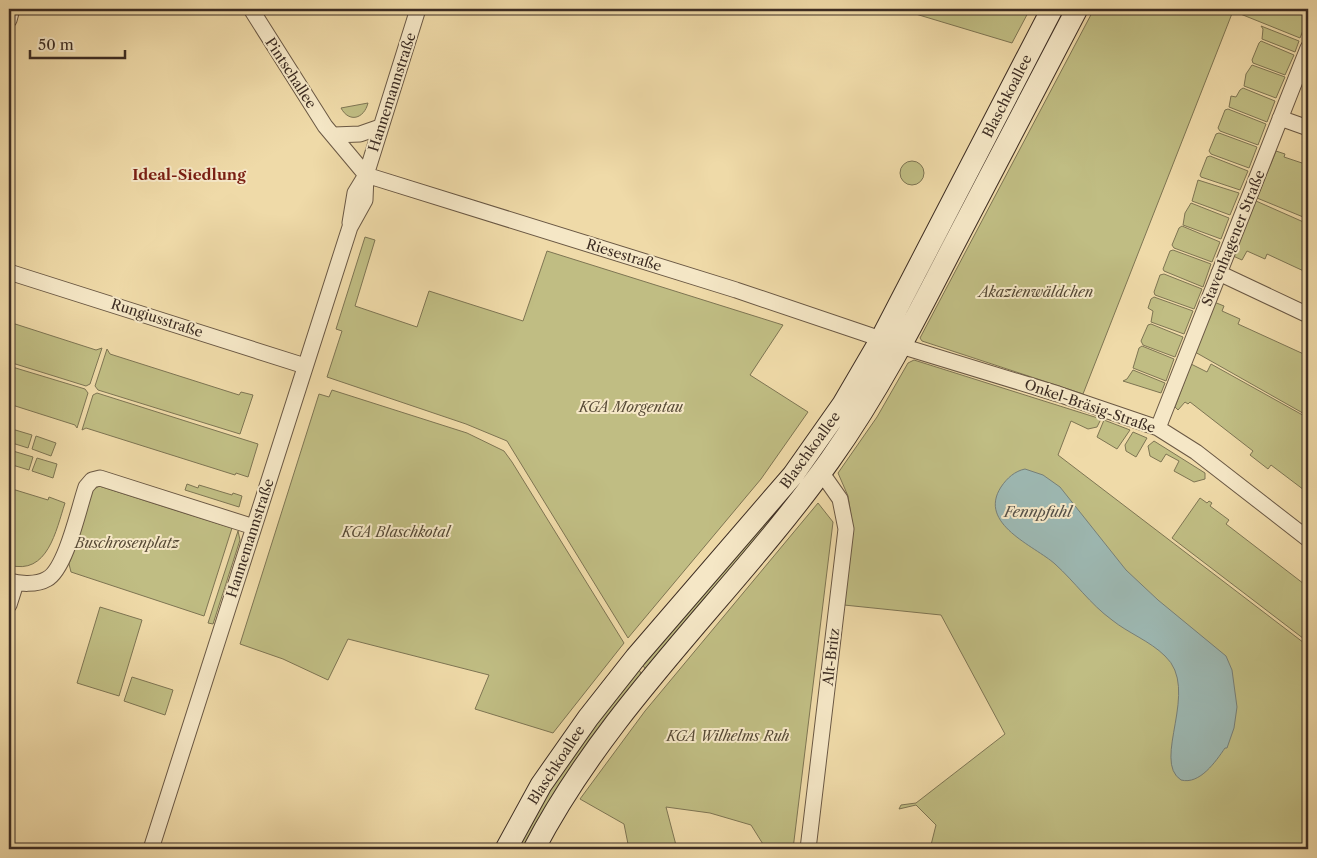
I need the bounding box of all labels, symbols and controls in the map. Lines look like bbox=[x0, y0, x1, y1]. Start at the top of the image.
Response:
scale bar bbox=[30, 28, 125, 60]
street label: Hannemannstraße bbox=[364, 30, 420, 154]
street label: Pintschallee bbox=[261, 34, 321, 112]
text: 50 m bbox=[38, 35, 74, 54]
street label: Blaschkoallee bbox=[978, 51, 1036, 141]
district label: Ideal-Siedlung bbox=[132, 165, 246, 184]
street label: Stavenhagener Straße bbox=[1197, 167, 1269, 309]
street label: Riesestraße bbox=[584, 235, 664, 275]
park label: Akazienwäldchen bbox=[977, 283, 1093, 301]
street label: Rungiusstraße bbox=[109, 295, 205, 341]
street label: Onkel-Bräsig-Straße bbox=[1022, 375, 1158, 437]
park label: KGA Morgentau bbox=[578, 398, 684, 416]
street label: Blaschkoallee bbox=[776, 408, 844, 492]
street label: Hannemannstraße bbox=[222, 476, 278, 600]
water label: Fennpfuhl bbox=[1003, 502, 1074, 521]
park label: KGA Blaschkotal bbox=[341, 523, 452, 541]
park label: Buschrosenplatz bbox=[74, 534, 181, 552]
street label: Alt-Britz bbox=[818, 627, 843, 688]
street label: Blaschkoallee bbox=[524, 722, 588, 808]
park label: KGA Wilhelms Ruh bbox=[665, 727, 790, 745]

